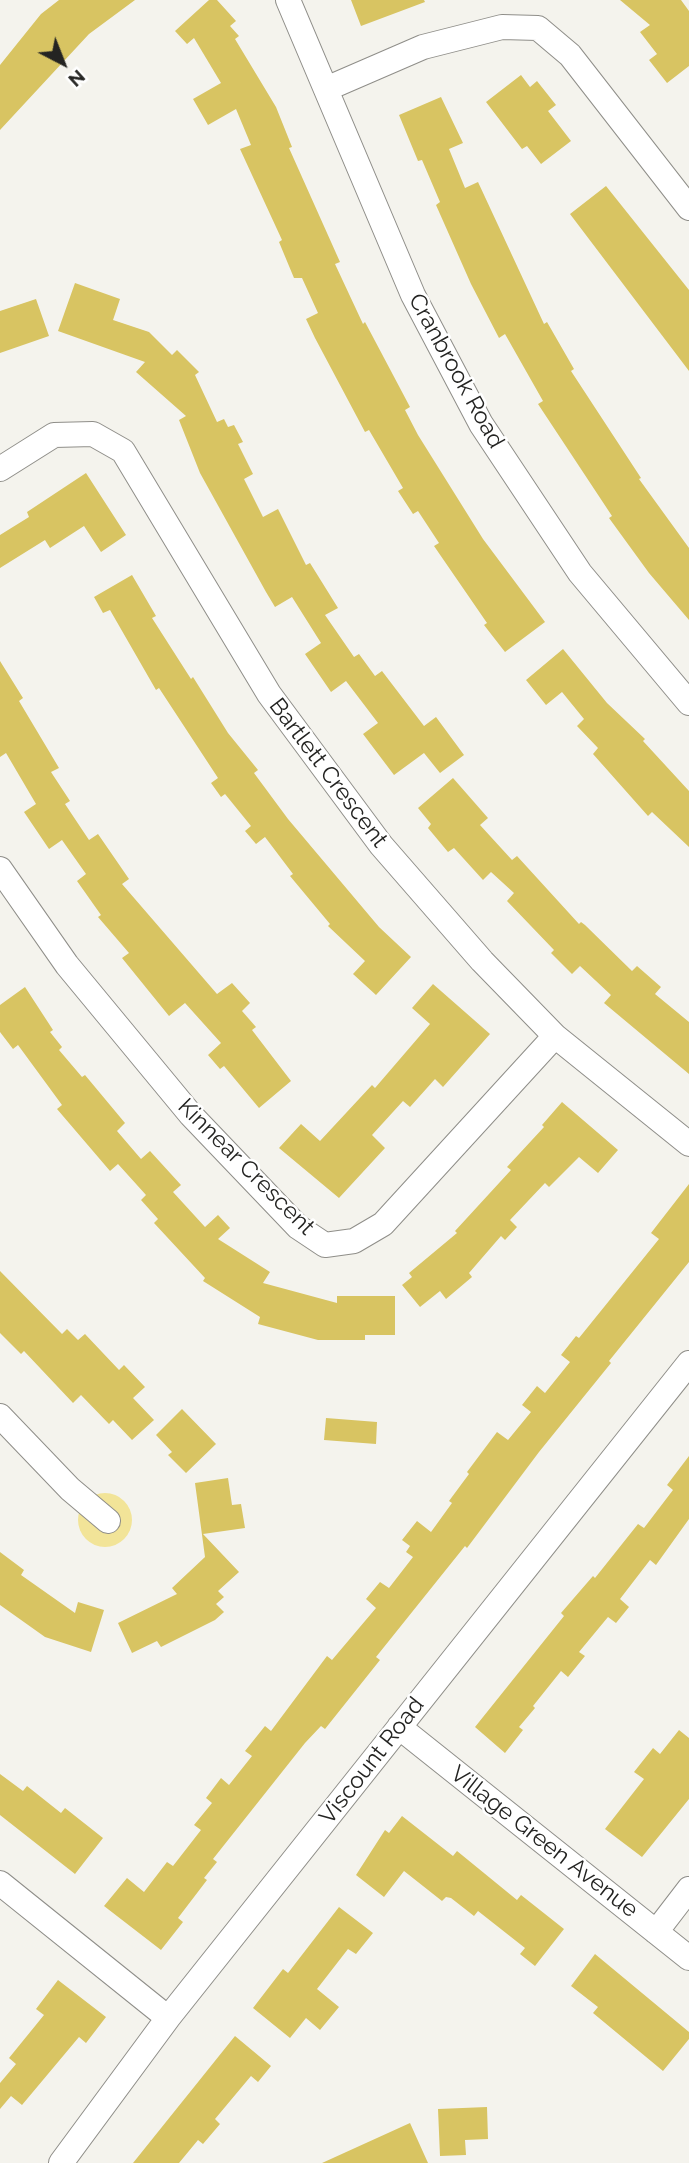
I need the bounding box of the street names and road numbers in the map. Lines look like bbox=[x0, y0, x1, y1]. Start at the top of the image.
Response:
street label: Cranbrook Road bbox=[402, 289, 510, 453]
street label: Bartlett Crescent bbox=[263, 693, 393, 853]
street label: Kinnear Crescent bbox=[172, 1093, 320, 1241]
street label: Viscount Road bbox=[314, 1692, 430, 1830]
street label: Village Green Avenue bbox=[445, 1760, 643, 1924]

